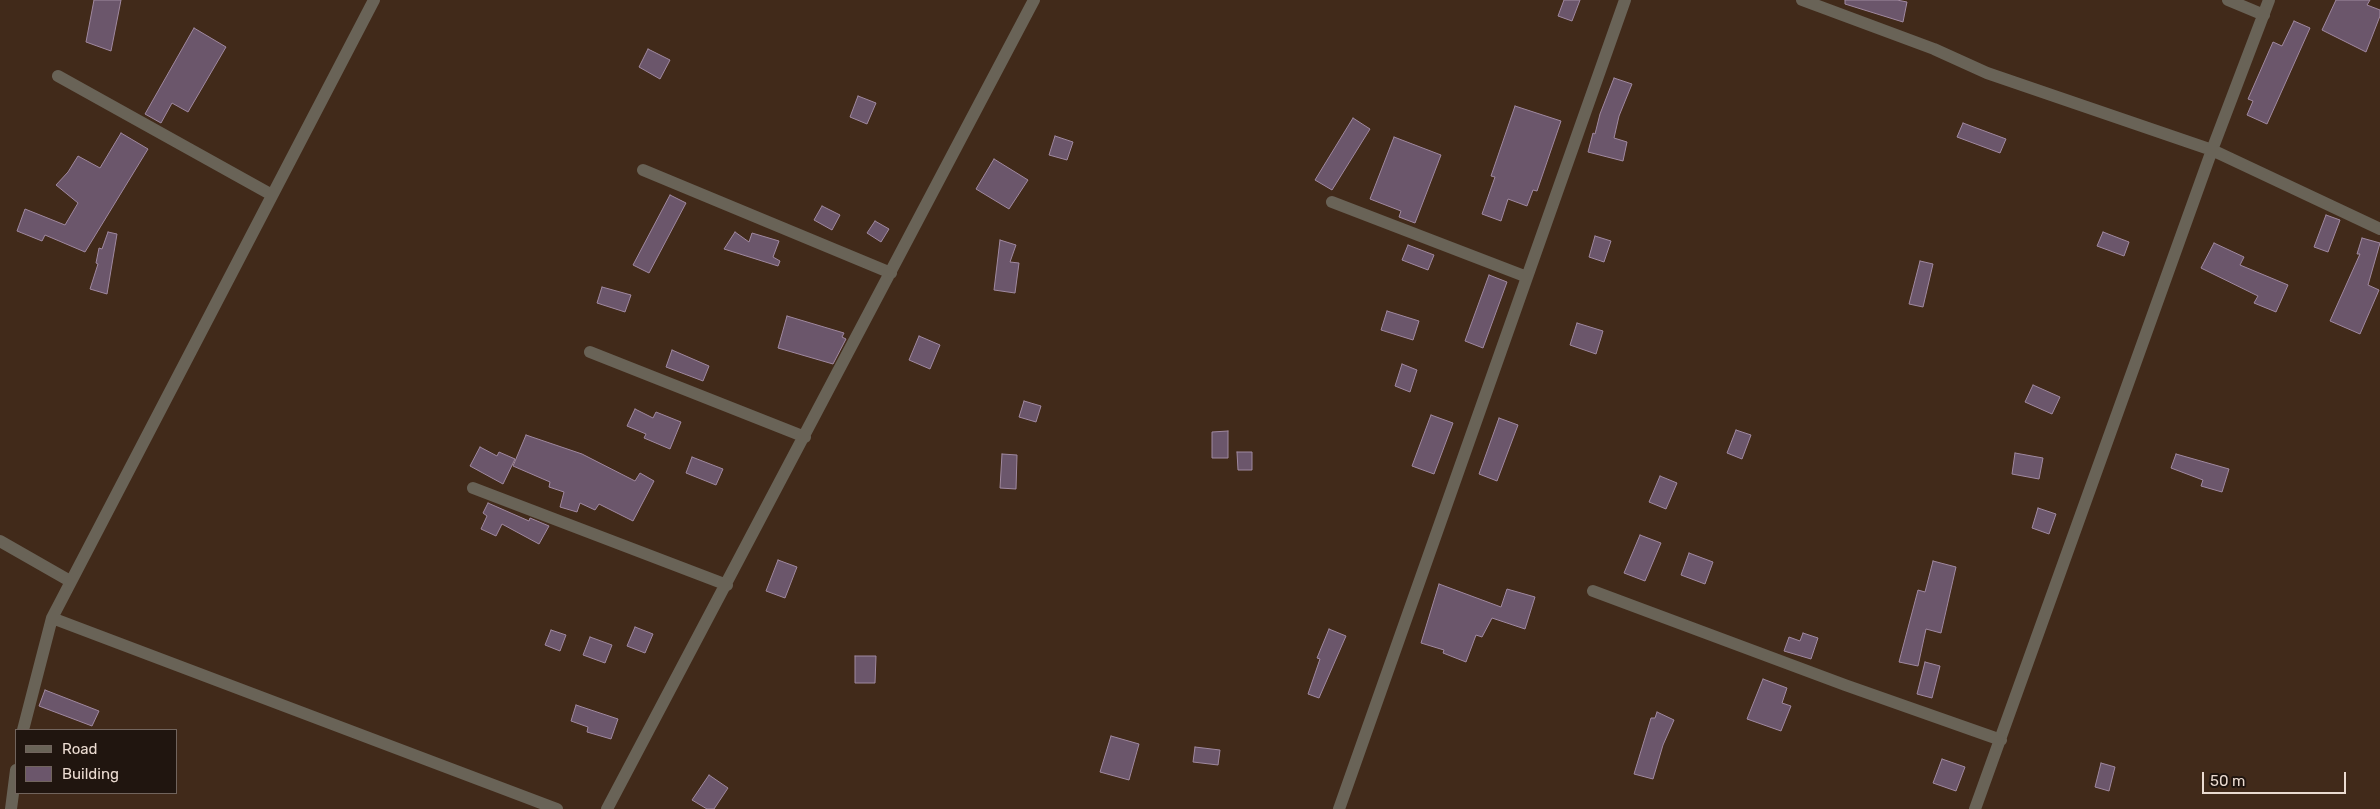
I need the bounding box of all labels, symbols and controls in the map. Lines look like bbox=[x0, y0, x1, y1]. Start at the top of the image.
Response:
legend bbox=[15, 729, 178, 794]
text: Road bbox=[62, 740, 98, 758]
scale bar bbox=[2205, 762, 2349, 794]
text: Building bbox=[62, 765, 119, 783]
text: 50 m bbox=[2210, 772, 2245, 790]

